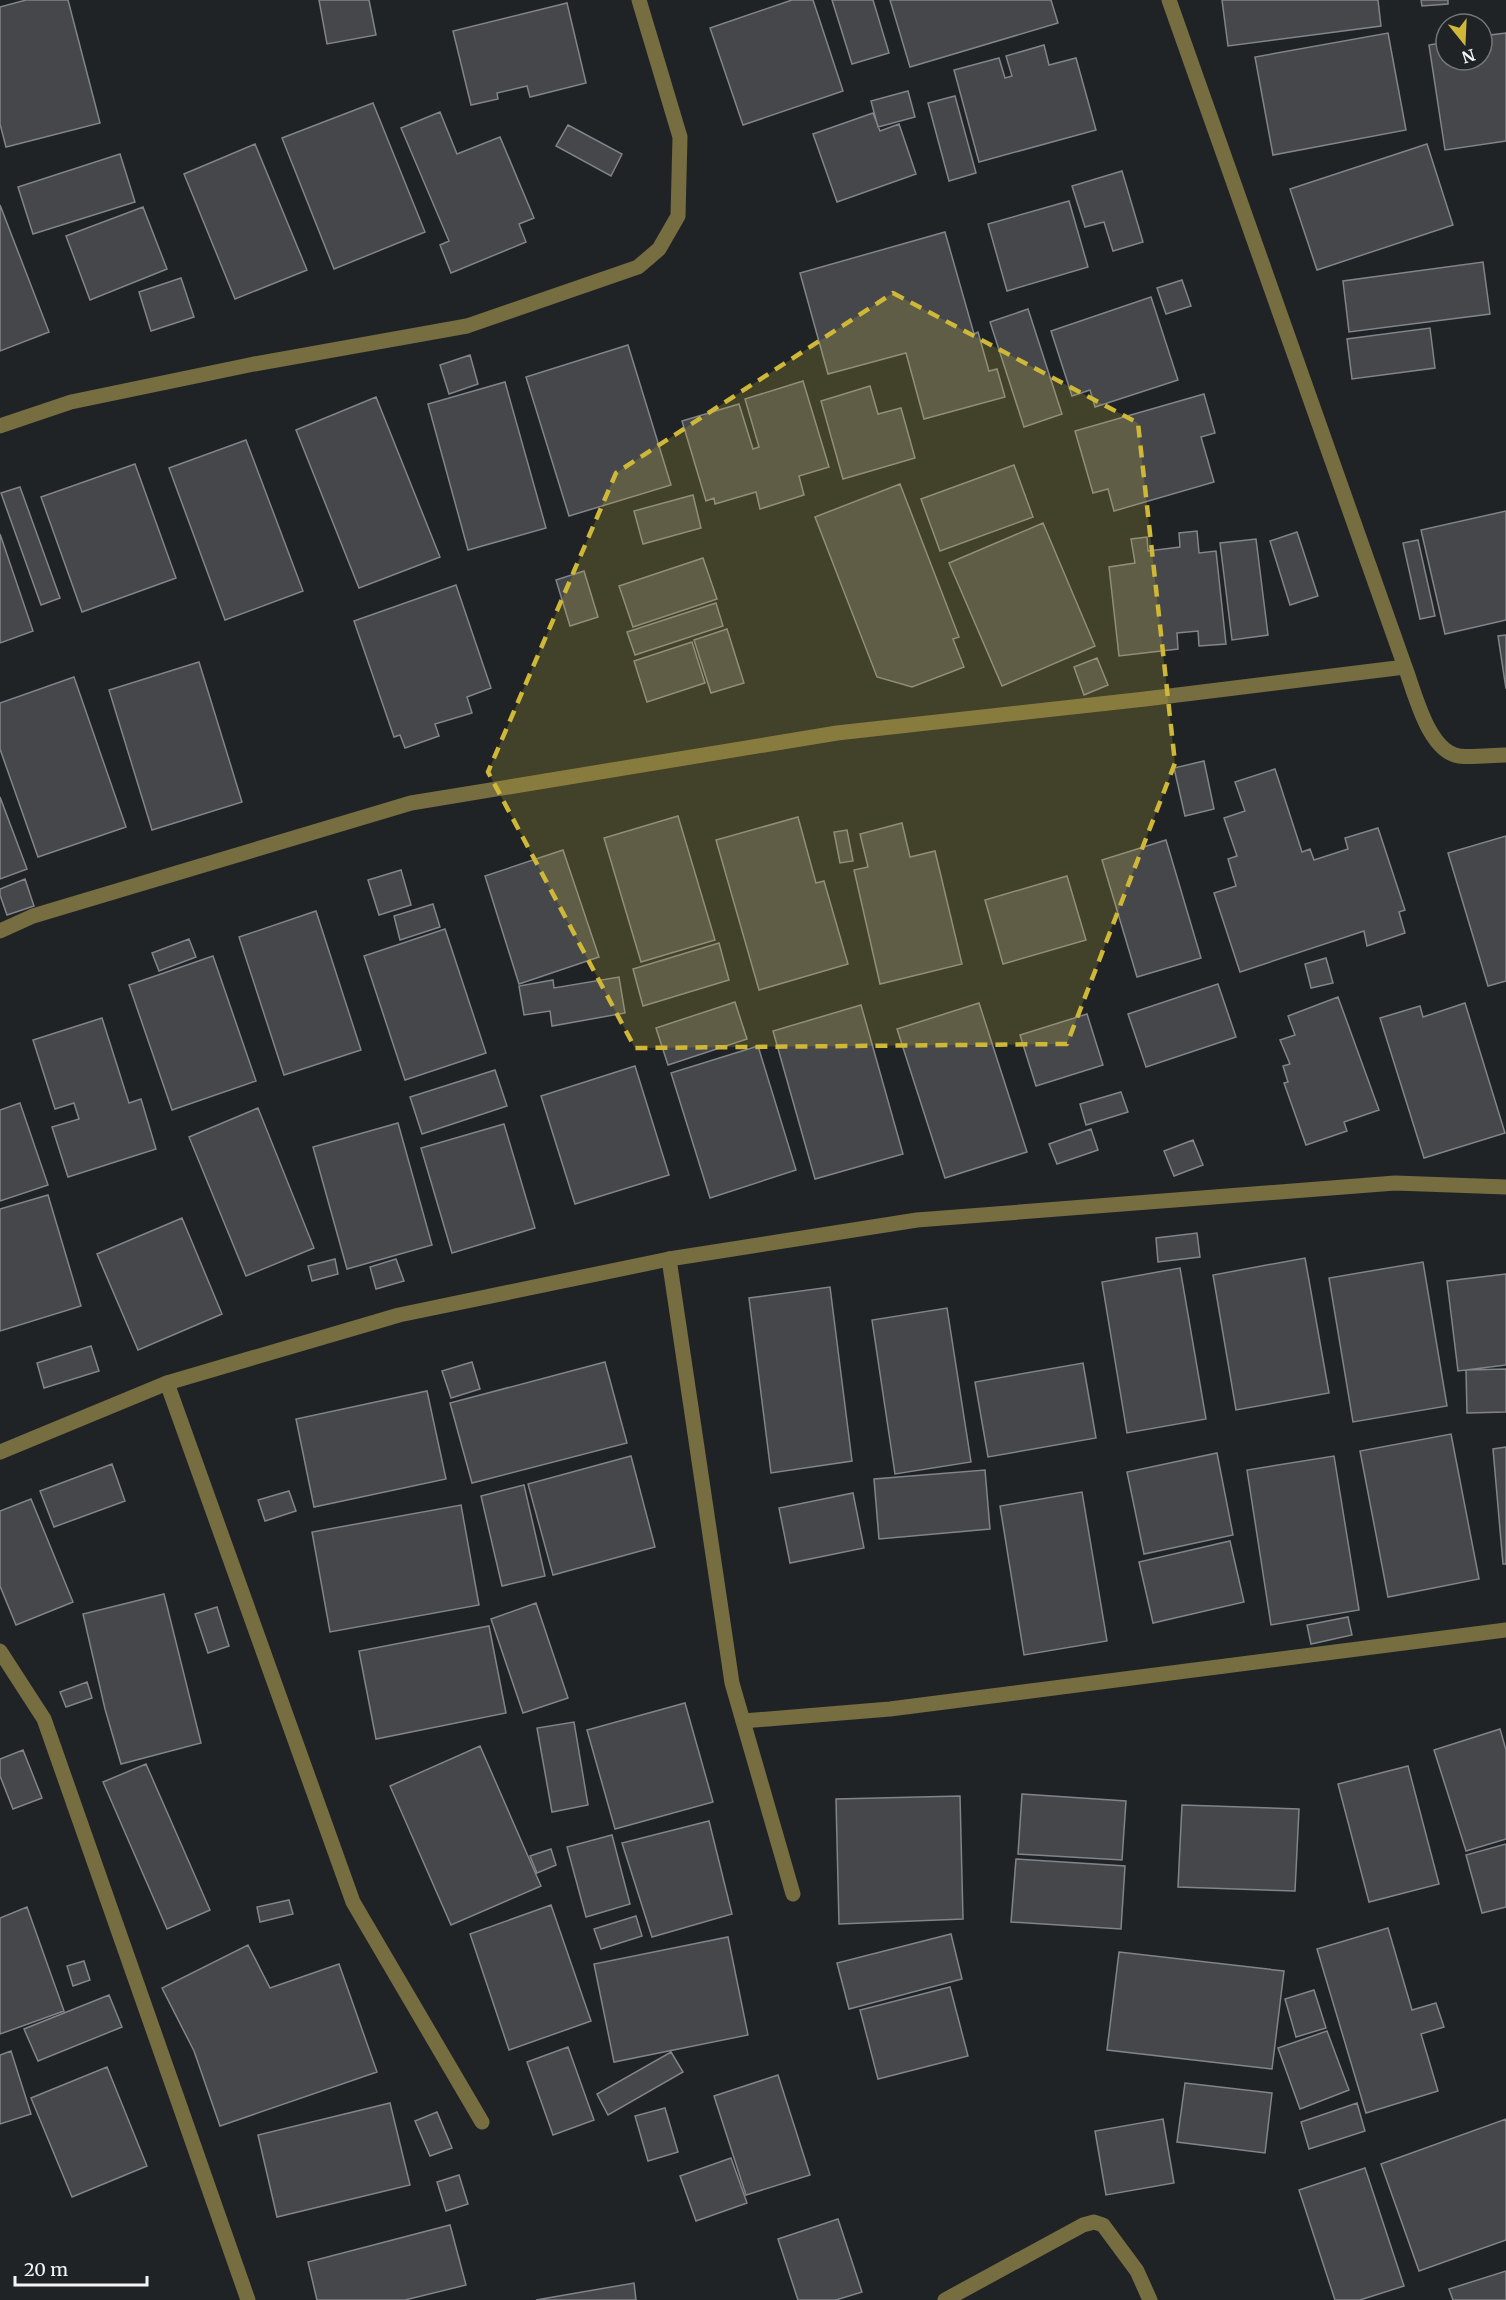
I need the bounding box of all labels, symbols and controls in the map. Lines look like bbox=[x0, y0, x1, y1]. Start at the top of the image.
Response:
north arrow bbox=[1434, 12, 1494, 72]
text: N bbox=[1459, 45, 1478, 68]
scale bar bbox=[15, 2249, 147, 2287]
text: 20 m bbox=[24, 2258, 68, 2281]

